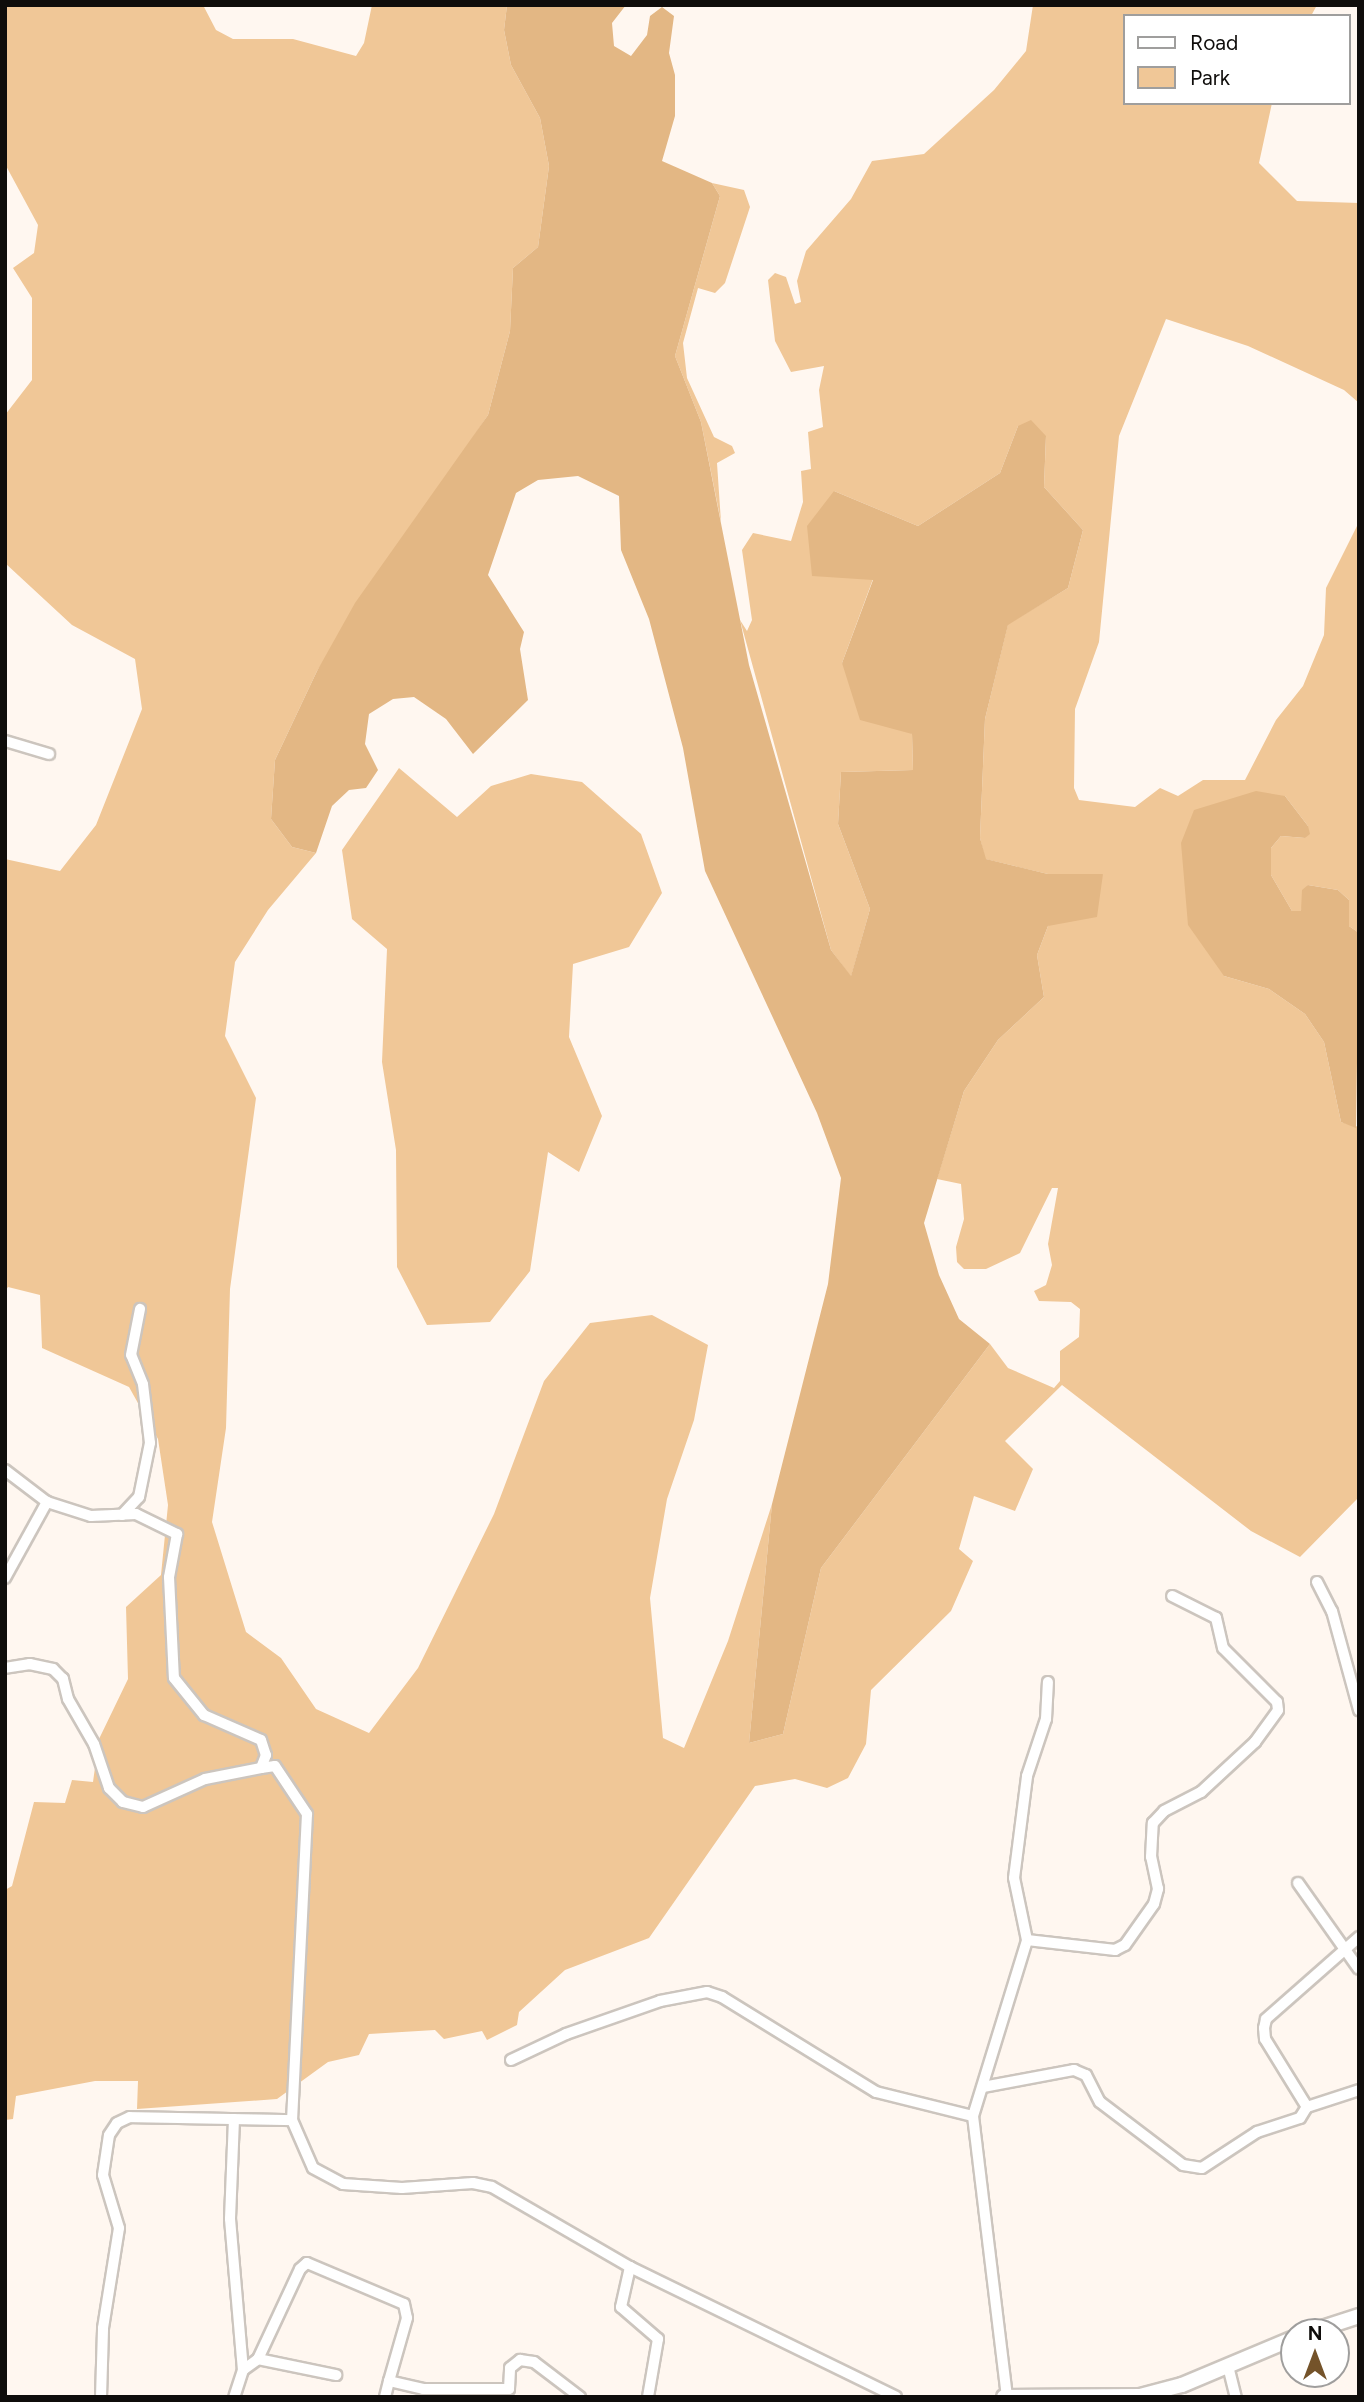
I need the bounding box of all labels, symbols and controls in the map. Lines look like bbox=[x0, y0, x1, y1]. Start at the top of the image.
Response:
legend bbox=[1122, 14, 1350, 105]
text: Road bbox=[1190, 30, 1238, 55]
text: Park bbox=[1190, 65, 1230, 90]
north arrow bbox=[1280, 2318, 1350, 2388]
text: N bbox=[1308, 2322, 1322, 2345]

